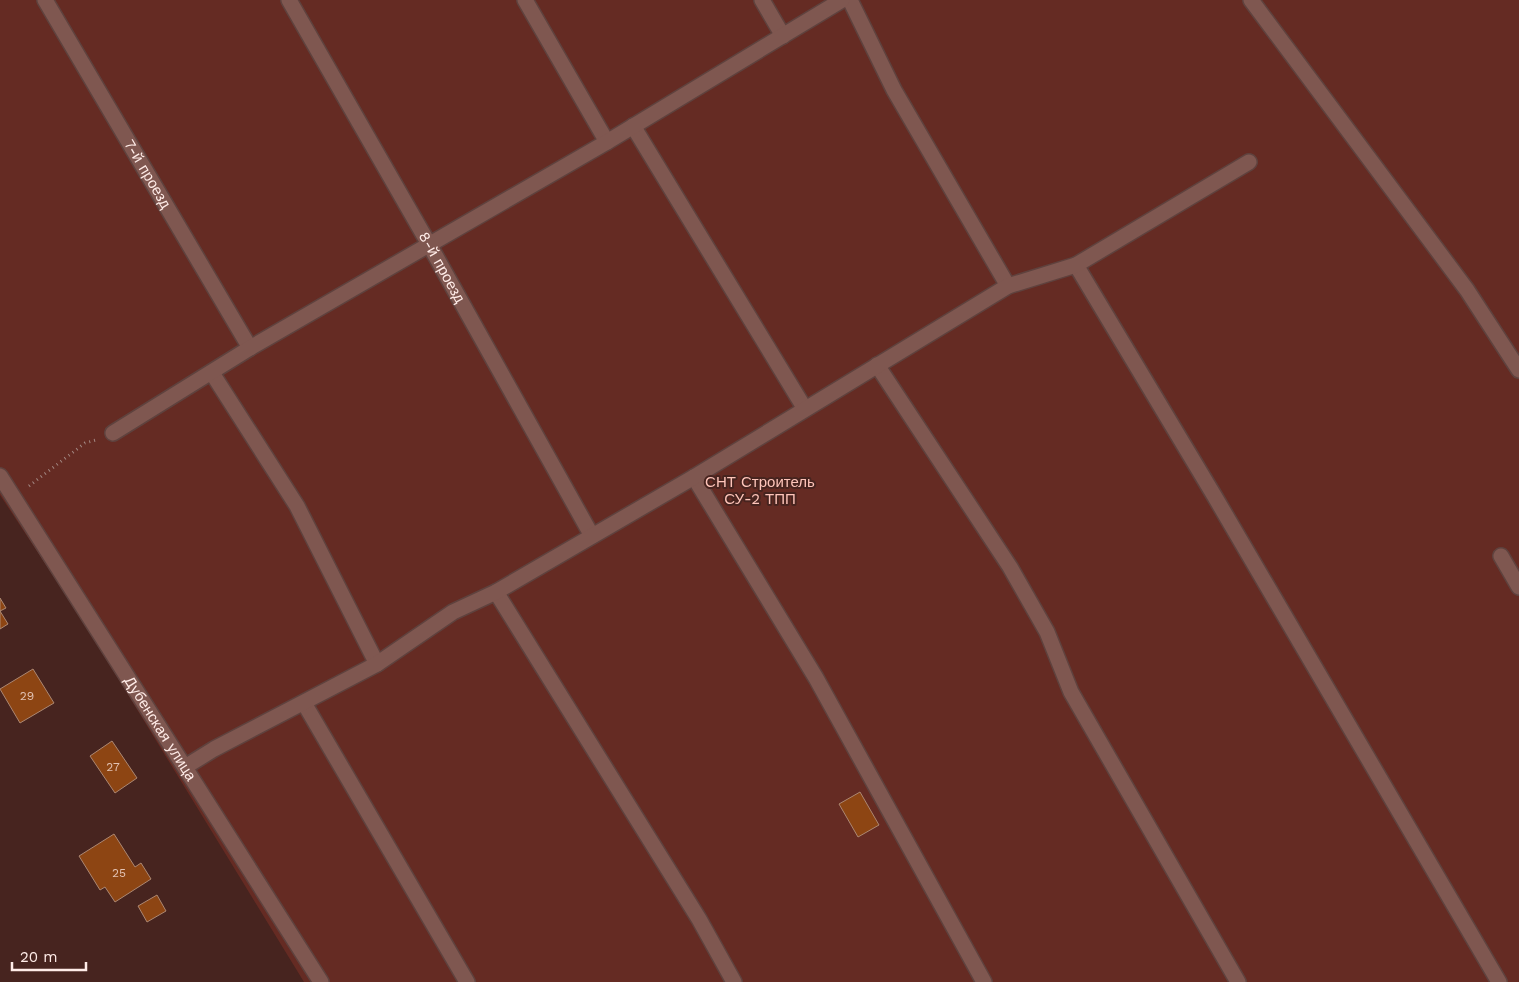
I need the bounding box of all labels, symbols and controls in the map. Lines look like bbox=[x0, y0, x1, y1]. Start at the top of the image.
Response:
street label: 7-й проезд bbox=[120, 136, 175, 212]
street label: 8-й проезд bbox=[415, 229, 469, 306]
park label: СНТ Строитель СУ-2 ТПП bbox=[705, 473, 815, 508]
street label: Дубенская улица bbox=[120, 673, 200, 785]
house number: 29 bbox=[20, 689, 34, 703]
house number: 27 bbox=[106, 760, 120, 774]
house number: 25 bbox=[112, 866, 126, 880]
scale bar bbox=[12, 940, 86, 972]
text: 20 m bbox=[20, 948, 58, 966]

